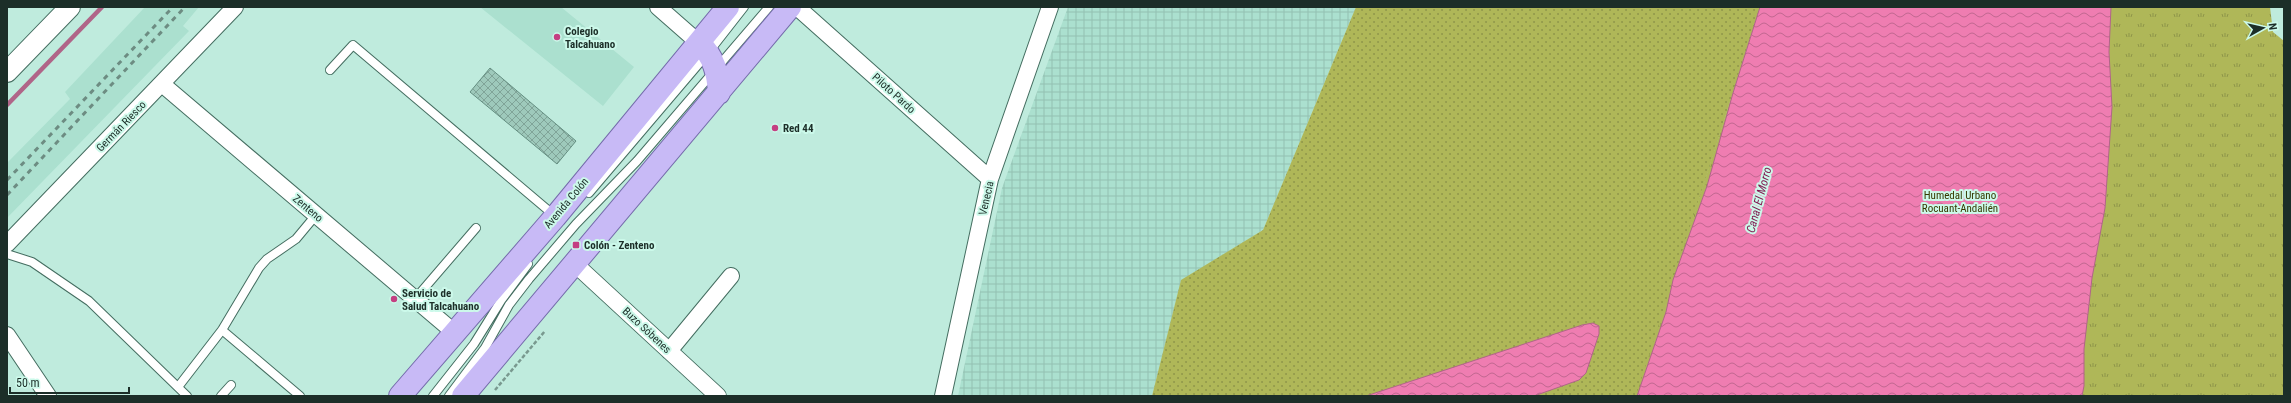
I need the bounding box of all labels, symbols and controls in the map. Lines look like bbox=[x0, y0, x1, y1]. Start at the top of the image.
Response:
north arrow bbox=[2243, 8, 2283, 48]
text: N bbox=[2266, 22, 2279, 31]
place label: Colegio Talcahuano bbox=[565, 25, 616, 51]
marker: Colegio Talcahuano bbox=[552, 32, 562, 42]
street label: Piloto Pardo bbox=[869, 71, 918, 116]
street label: Germán Riesco bbox=[94, 98, 149, 154]
place label: Red 44 bbox=[783, 122, 814, 135]
marker: Red 44 bbox=[770, 123, 780, 133]
water label: Canal El Morro bbox=[1744, 165, 1775, 234]
street label: Avenida Colón bbox=[541, 175, 591, 231]
street label: Venecia bbox=[976, 180, 997, 216]
park label: Humedal Urbano Rocuant-Andalién bbox=[1922, 189, 1998, 215]
street label: Zenteno bbox=[290, 192, 326, 225]
place label: Colón - Zenteno bbox=[584, 239, 655, 252]
marker: Colón - Zenteno bbox=[571, 240, 581, 250]
place label: Servicio de Salud Talcahuano bbox=[402, 287, 480, 313]
marker: Servicio de Salud Talcahuano bbox=[389, 294, 399, 304]
street label: Buzo Sóbenes bbox=[620, 305, 674, 356]
scale bar bbox=[10, 369, 129, 395]
text: 50 m bbox=[16, 376, 40, 390]

